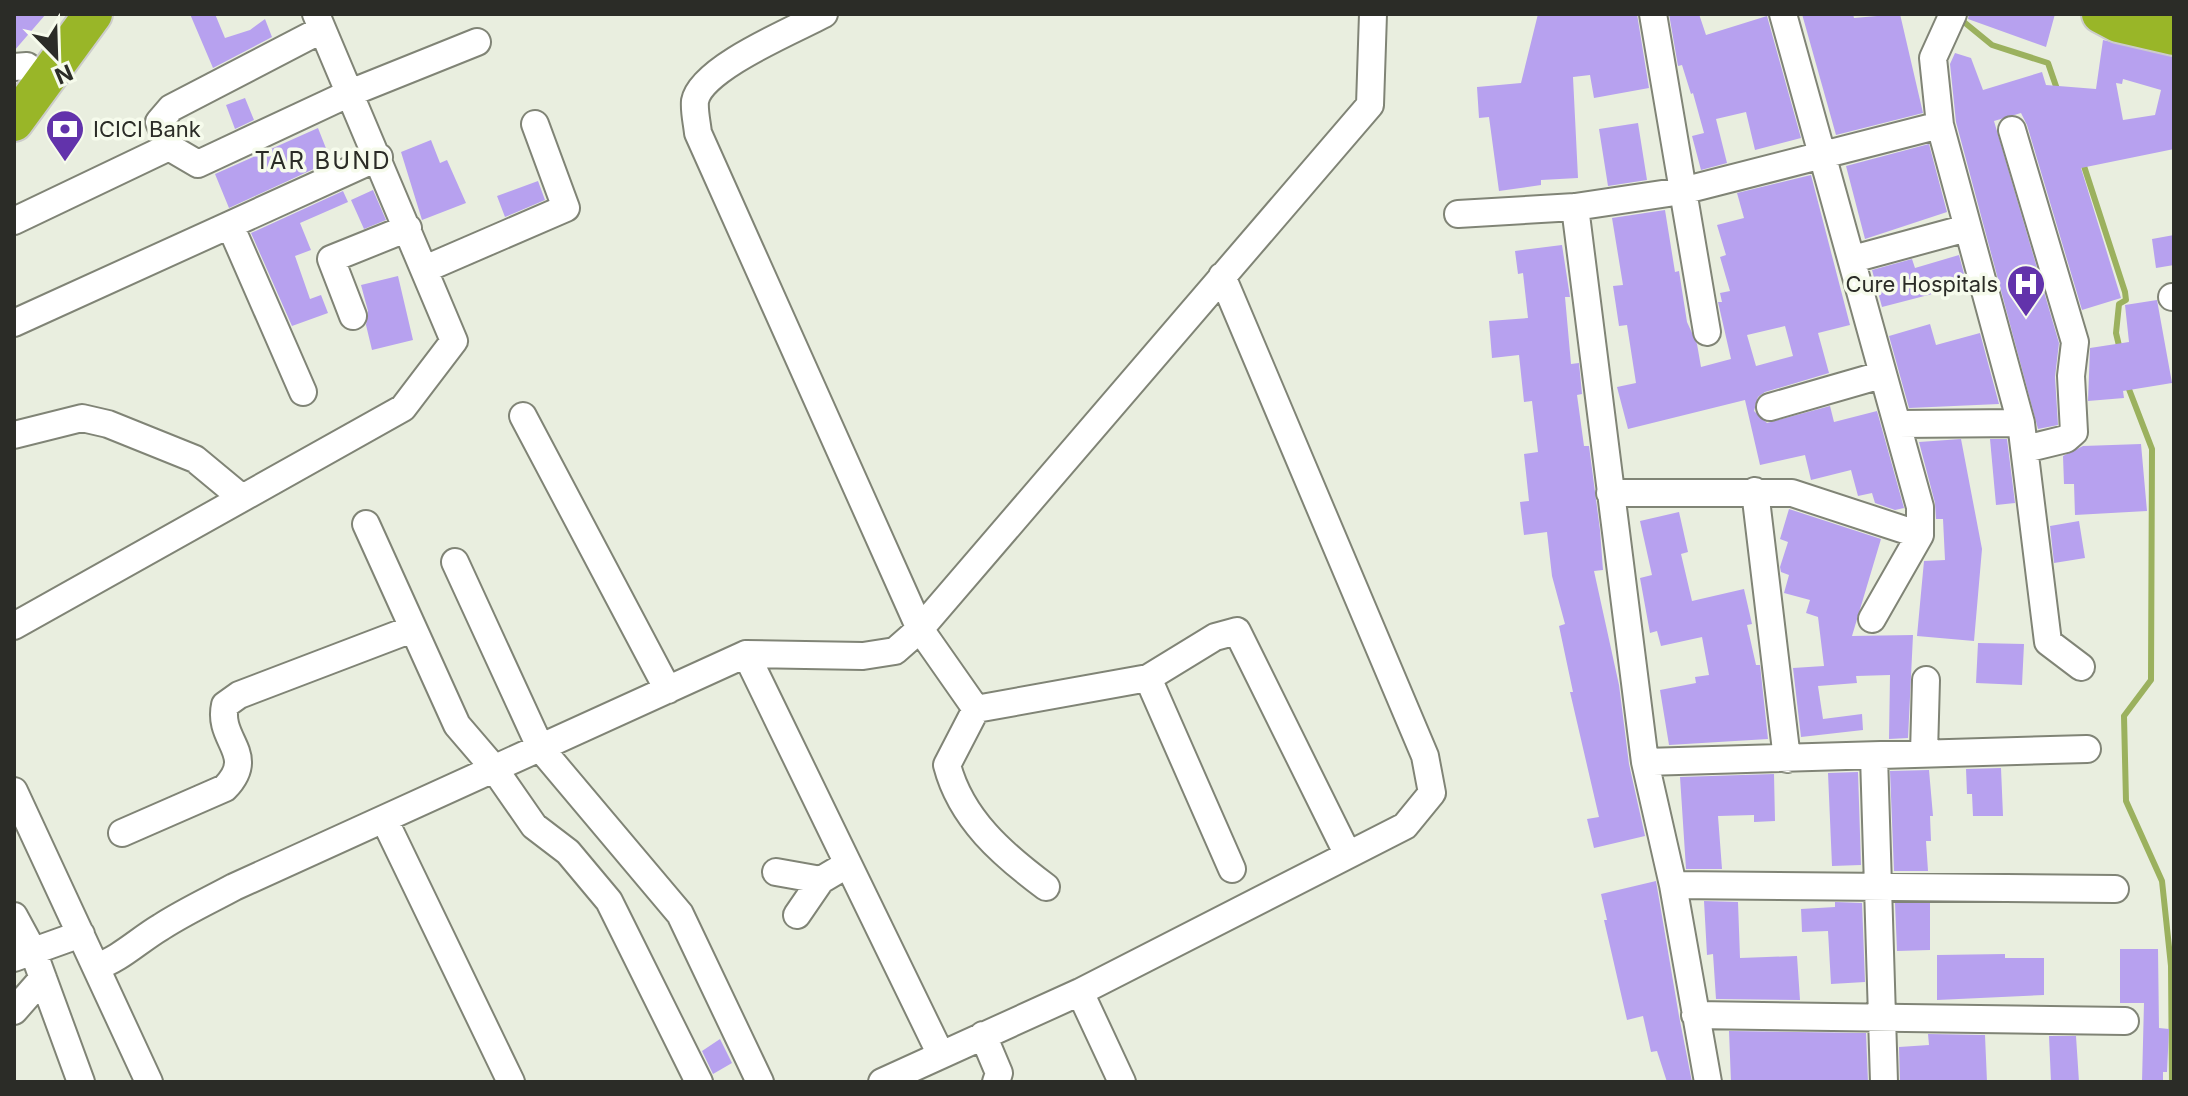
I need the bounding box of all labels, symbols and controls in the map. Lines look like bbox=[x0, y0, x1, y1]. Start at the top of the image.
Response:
north arrow bbox=[16, 16, 96, 96]
text: N bbox=[51, 59, 77, 90]
bank icon: ICICI Bank bbox=[44, 108, 86, 163]
place label: ICICI Bank bbox=[93, 116, 201, 142]
district label: TAR BUND bbox=[254, 146, 392, 175]
hospital icon: Cure Hospitals bbox=[2005, 263, 2047, 318]
place label: Cure Hospitals bbox=[1845, 271, 1998, 297]

